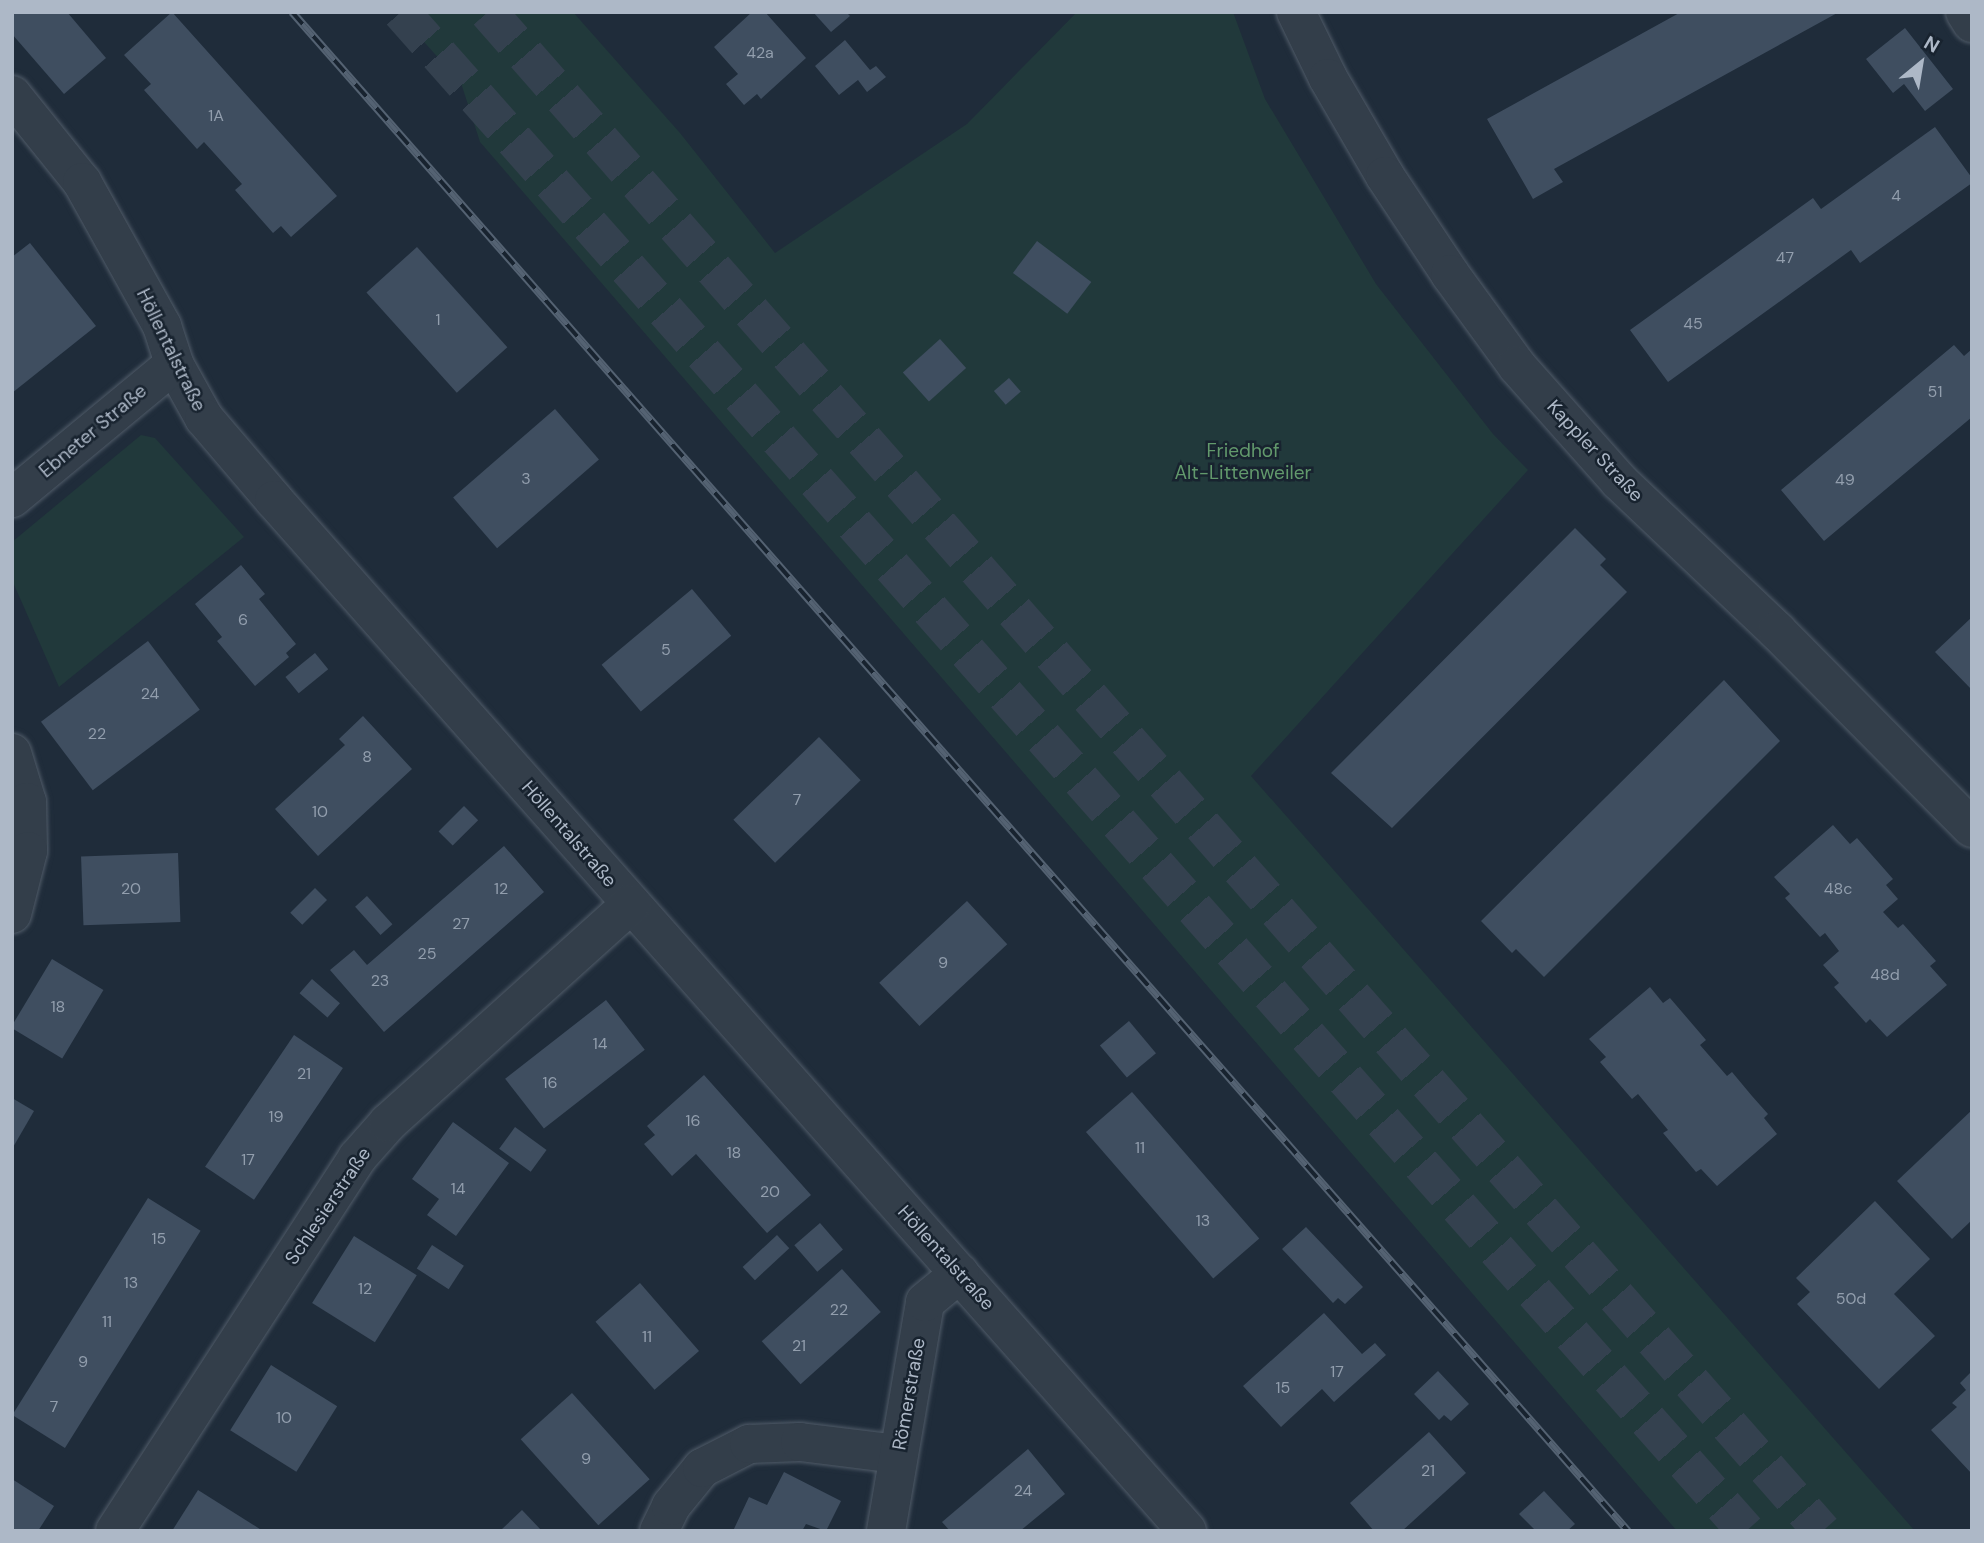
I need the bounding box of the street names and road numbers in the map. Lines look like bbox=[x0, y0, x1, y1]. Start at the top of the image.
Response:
street label: Höllentalstraße bbox=[132, 285, 210, 415]
street label: Ebneter Straße bbox=[35, 380, 151, 482]
street label: Kappler Straße bbox=[1542, 395, 1648, 507]
street label: Höllentalstraße bbox=[517, 776, 621, 892]
street label: Schlesierstraße bbox=[280, 1143, 376, 1269]
street label: Höllentalstraße bbox=[893, 1201, 999, 1315]
street label: Römerstraße bbox=[888, 1336, 930, 1452]

